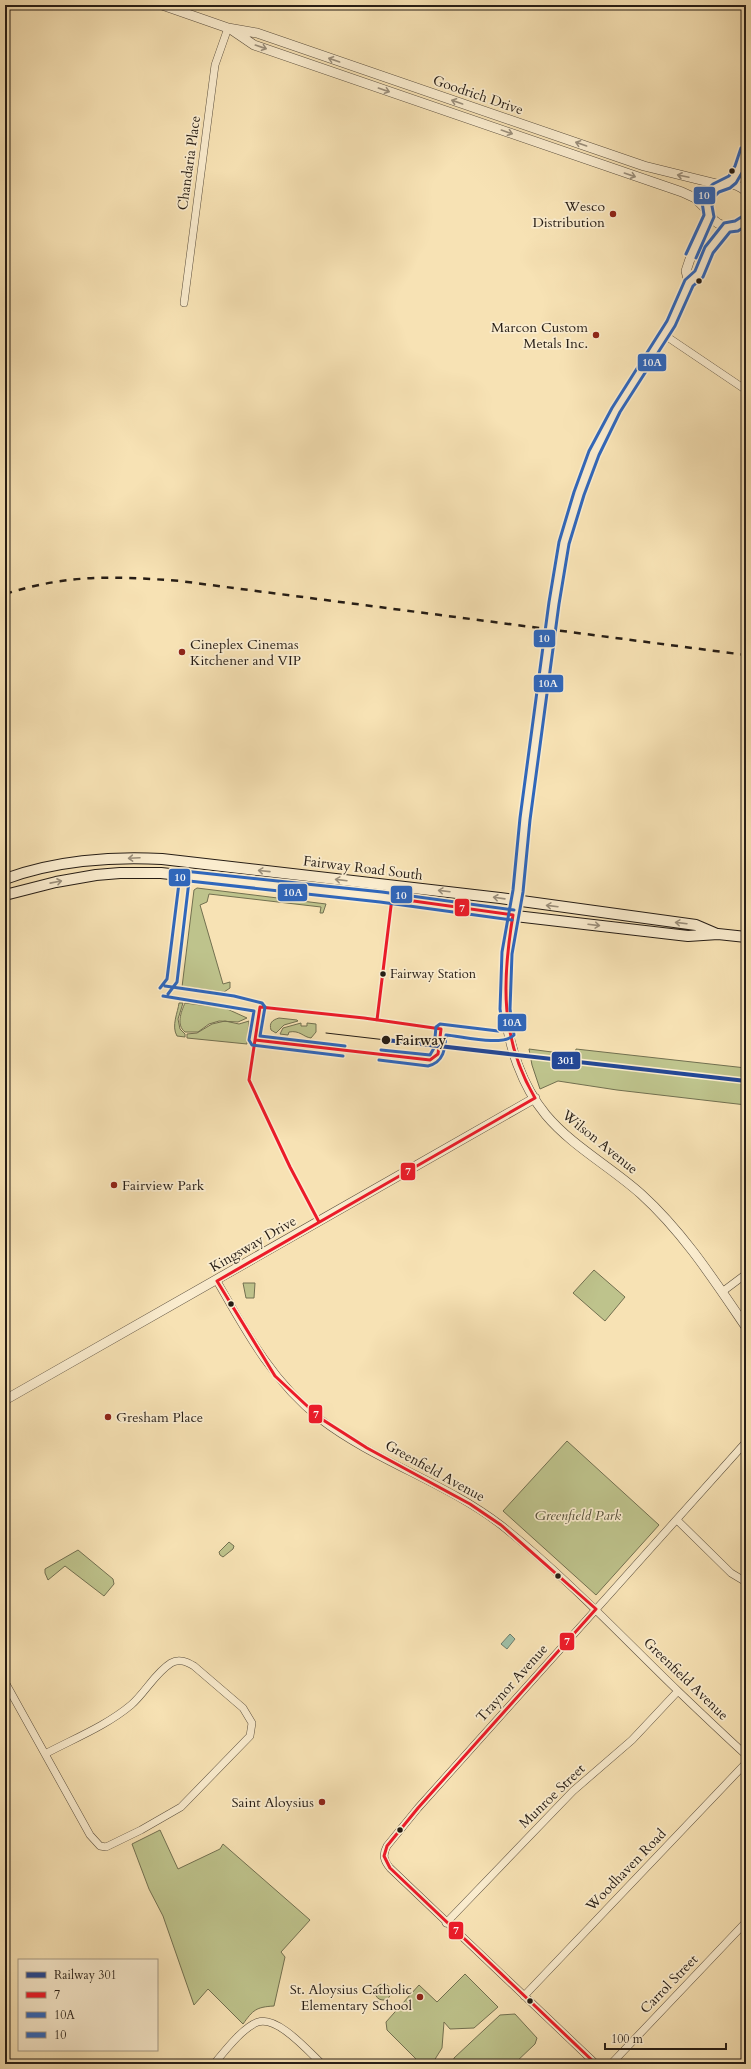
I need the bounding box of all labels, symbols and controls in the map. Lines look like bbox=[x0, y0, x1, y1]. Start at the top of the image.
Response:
one-way arrow bbox=[255, 44, 268, 51]
one-way arrow bbox=[329, 56, 341, 64]
street label: Goodrich Drive bbox=[430, 71, 526, 119]
one-way arrow bbox=[378, 86, 390, 94]
one-way arrow bbox=[452, 98, 464, 106]
street label: Chandaria Place bbox=[173, 114, 205, 212]
one-way arrow bbox=[501, 129, 513, 137]
one-way arrow bbox=[575, 140, 587, 148]
unlabelled marker bbox=[727, 166, 737, 176]
one-way arrow bbox=[623, 171, 635, 179]
one-way arrow bbox=[677, 171, 690, 179]
line badge: 10 bbox=[693, 186, 716, 205]
text: 10 bbox=[698, 188, 710, 203]
place label: Wesco Distribution bbox=[532, 197, 605, 232]
marker: Wesco Distribution bbox=[608, 209, 618, 219]
unlabelled marker bbox=[694, 276, 704, 286]
place label: Marcon Custom Metals Inc. bbox=[491, 318, 588, 353]
marker: Marcon Custom Metals Inc. bbox=[591, 330, 601, 340]
line badge: 10A bbox=[637, 353, 667, 372]
text: 10A bbox=[642, 355, 662, 370]
line badge: 10 bbox=[533, 629, 556, 648]
text: 10 bbox=[538, 631, 550, 646]
place label: Cineplex Cinemas Kitchener and VIP bbox=[190, 635, 301, 670]
marker: Cineplex Cinemas Kitchener and VIP bbox=[177, 647, 187, 657]
line badge: 10A bbox=[533, 674, 564, 693]
text: 10A bbox=[538, 676, 558, 691]
street label: Fairway Road South bbox=[302, 851, 424, 885]
one-way arrow bbox=[128, 855, 141, 862]
one-way arrow bbox=[258, 867, 271, 875]
line badge: 10 bbox=[168, 868, 191, 887]
text: 10 bbox=[174, 870, 186, 885]
one-way arrow bbox=[335, 876, 348, 883]
one-way arrow bbox=[49, 878, 62, 886]
line badge: 10A bbox=[277, 883, 308, 902]
text: 10A bbox=[283, 885, 303, 900]
line badge: 10 bbox=[390, 885, 413, 904]
text: 10 bbox=[395, 888, 407, 903]
one-way arrow bbox=[438, 888, 451, 895]
one-way arrow bbox=[493, 894, 506, 902]
line badge: 7 bbox=[454, 898, 470, 917]
text: 7 bbox=[459, 901, 465, 916]
one-way arrow bbox=[546, 902, 559, 910]
one-way arrow bbox=[675, 919, 688, 927]
one-way arrow bbox=[587, 921, 600, 928]
place label: Fairway Station bbox=[390, 965, 477, 983]
marker: Fairway Station bbox=[378, 969, 388, 979]
line badge: 10A bbox=[497, 1013, 527, 1032]
text: 10A bbox=[502, 1015, 522, 1030]
place label: Fairway bbox=[395, 1031, 446, 1050]
marker: Fairway bbox=[380, 1034, 392, 1046]
line badge: 301 bbox=[551, 1051, 581, 1070]
text: 301 bbox=[558, 1053, 574, 1068]
street label: Wilson Avenue bbox=[557, 1105, 642, 1178]
line badge: 7 bbox=[400, 1162, 416, 1181]
text: 7 bbox=[405, 1164, 411, 1179]
place label: Fairview Park bbox=[122, 1176, 205, 1195]
marker: Fairview Park bbox=[109, 1180, 119, 1190]
street label: Kingsway Drive bbox=[206, 1211, 300, 1277]
unlabelled marker bbox=[226, 1299, 236, 1309]
line badge: 7 bbox=[308, 1404, 323, 1424]
text: 7 bbox=[313, 1407, 319, 1422]
place label: Gresham Place bbox=[116, 1408, 203, 1427]
marker: Gresham Place bbox=[103, 1412, 113, 1422]
street label: Greenfield Avenue bbox=[382, 1436, 488, 1506]
park label: Greenfield Park bbox=[535, 1506, 621, 1525]
unlabelled marker bbox=[553, 1571, 563, 1581]
line badge: 7 bbox=[559, 1632, 575, 1651]
text: 7 bbox=[564, 1634, 570, 1649]
street label: Greenfield Avenue bbox=[639, 1634, 733, 1724]
street label: Traynor Avenue bbox=[472, 1640, 552, 1726]
street label: Munroe Street bbox=[515, 1759, 590, 1832]
place label: Saint Aloysius bbox=[231, 1793, 314, 1812]
marker: Saint Aloysius bbox=[317, 1797, 327, 1807]
street label: Woodhaven Road bbox=[581, 1824, 671, 1916]
unlabelled marker bbox=[395, 1825, 405, 1835]
line badge: 7 bbox=[448, 1921, 464, 1940]
text: 7 bbox=[453, 1923, 459, 1938]
street label: Carrol Street bbox=[636, 1950, 702, 2018]
legend bbox=[18, 1959, 158, 2051]
text: Railway 301 bbox=[54, 1967, 117, 1983]
place label: St. Aloysius Catholic Elementary School bbox=[290, 1980, 412, 2015]
text: 7 bbox=[54, 1987, 60, 2003]
marker: St. Aloysius Catholic Elementary School bbox=[415, 1992, 425, 2002]
unlabelled marker bbox=[525, 1996, 535, 2006]
text: 10A bbox=[54, 2007, 75, 2023]
scale bar bbox=[605, 2025, 726, 2051]
text: 10 bbox=[54, 2027, 66, 2043]
text: 100 m bbox=[611, 2031, 644, 2047]

